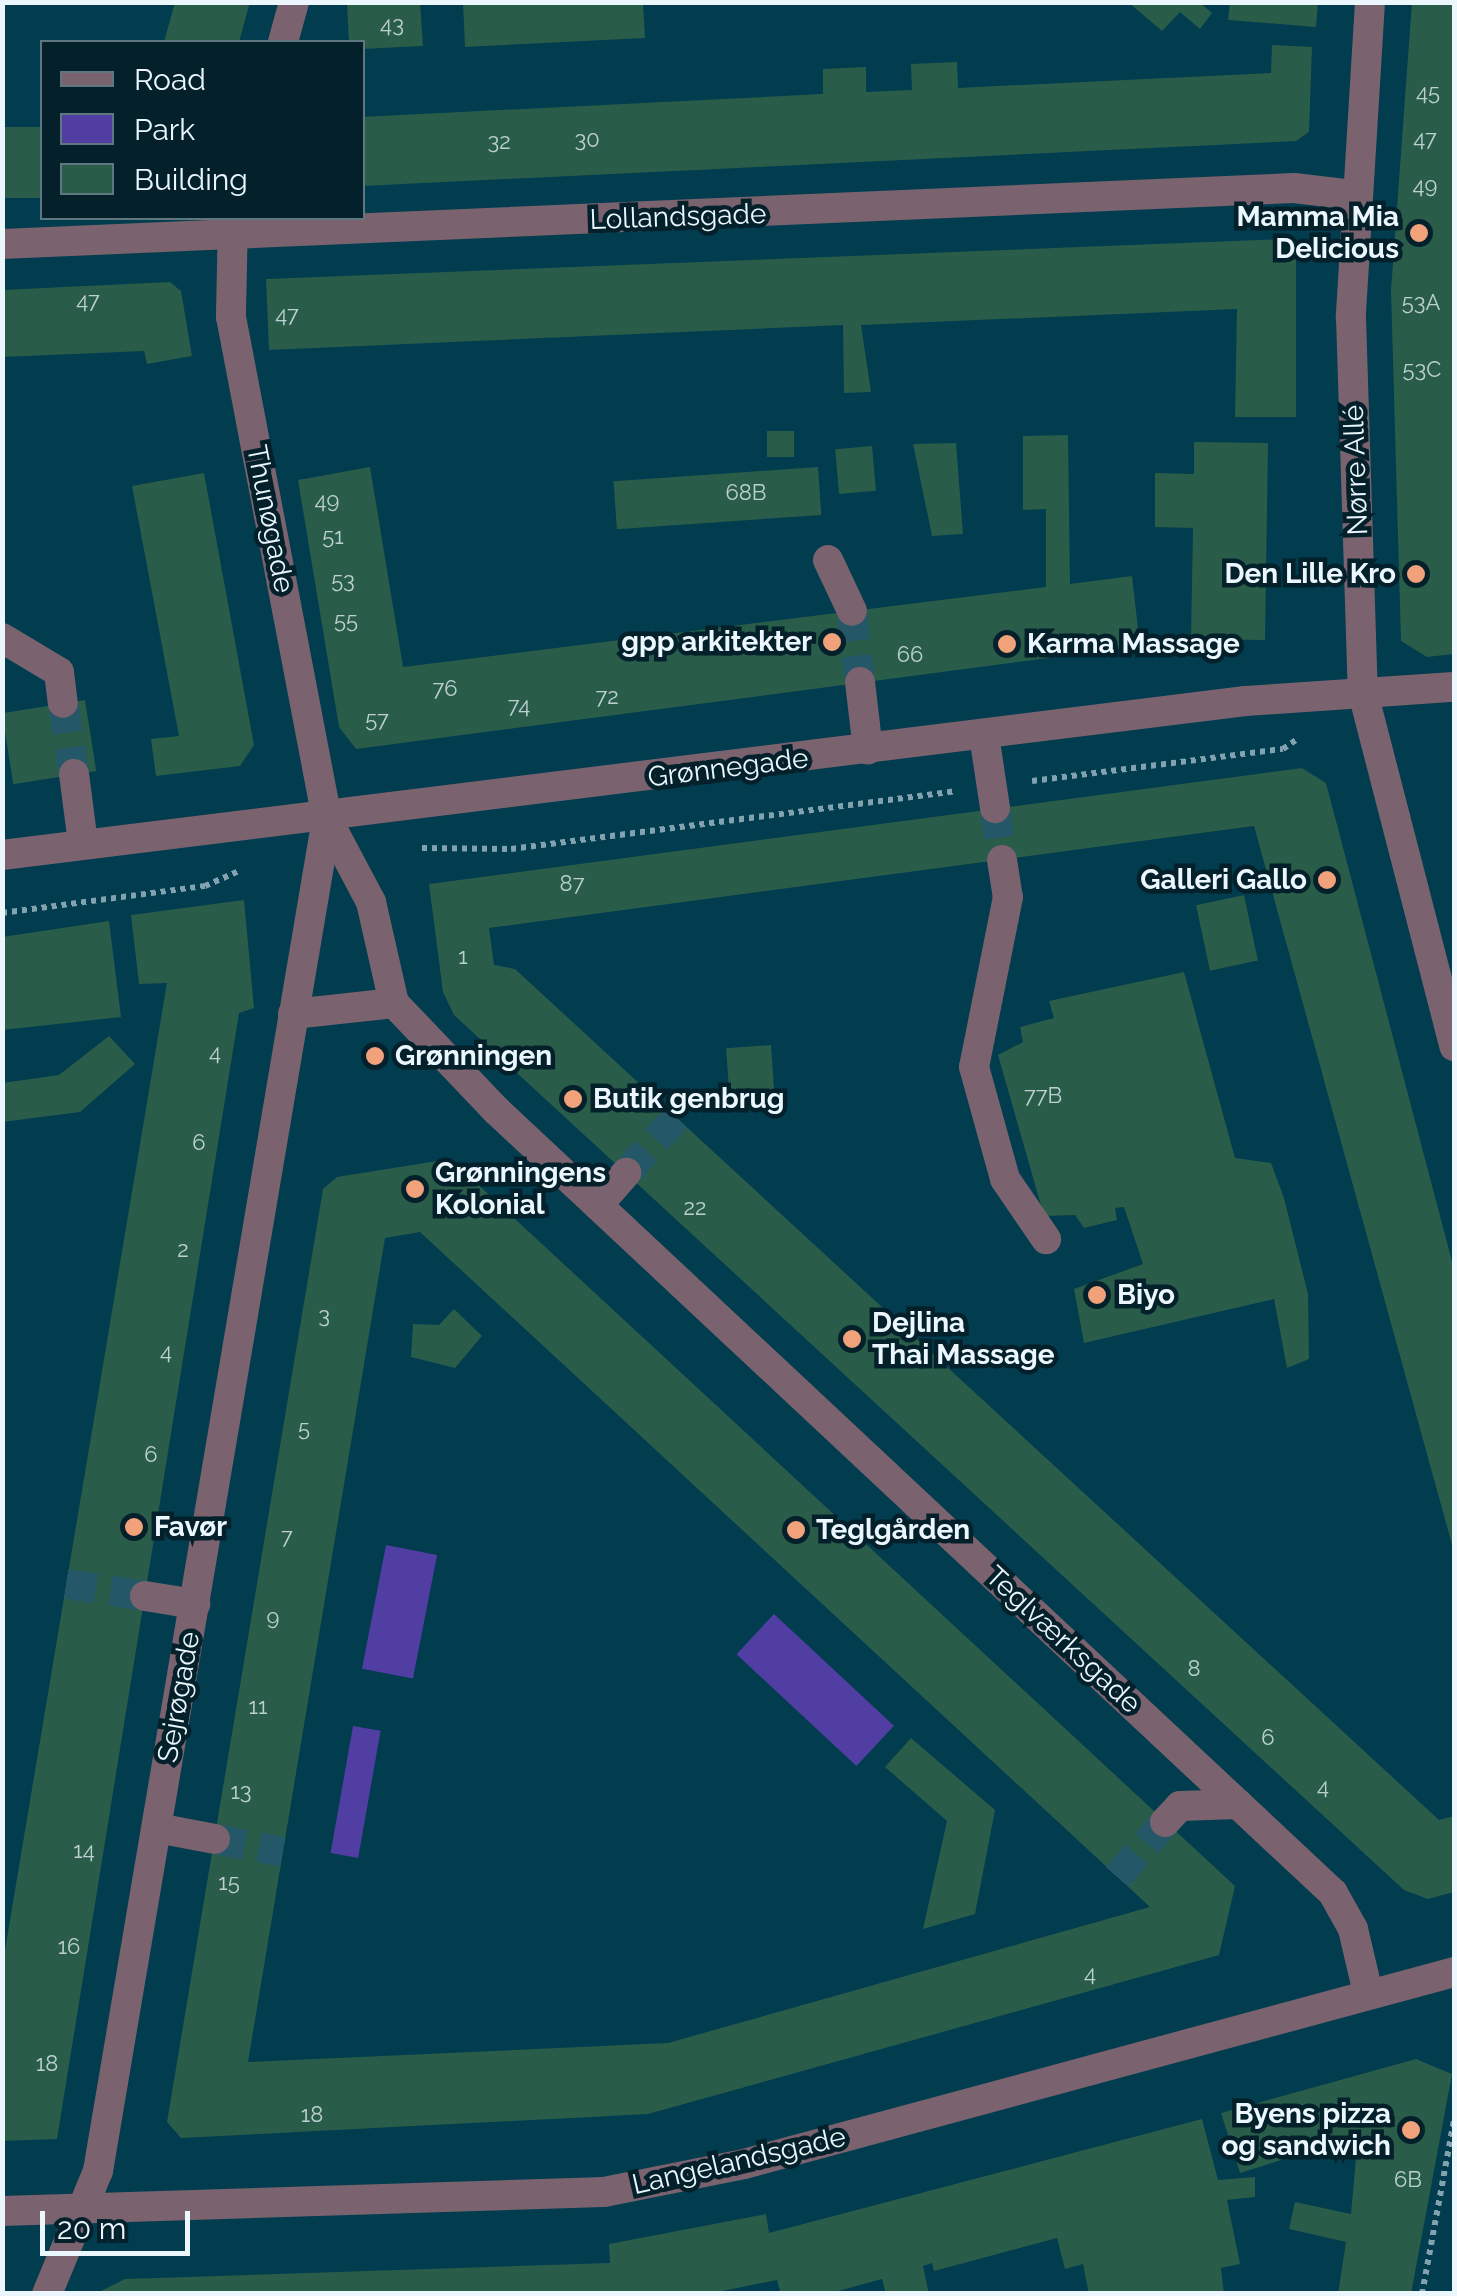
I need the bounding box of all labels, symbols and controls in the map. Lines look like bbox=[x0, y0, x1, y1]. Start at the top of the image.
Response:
house number: 43 bbox=[380, 12, 404, 38]
legend bbox=[40, 40, 365, 220]
text: Road bbox=[134, 62, 206, 97]
house number: 45 bbox=[1416, 80, 1440, 106]
text: Park bbox=[134, 112, 195, 147]
house number: 47 bbox=[1413, 126, 1437, 152]
house number: 30 bbox=[574, 127, 600, 153]
house number: 32 bbox=[487, 129, 511, 155]
text: Building bbox=[134, 162, 248, 197]
house number: 49 bbox=[1413, 173, 1437, 199]
street label: Lollandsgade bbox=[589, 197, 767, 237]
place label: Mamma Mia Delicious bbox=[1237, 200, 1399, 266]
marker: Mamma Mia Delicious bbox=[1408, 222, 1430, 244]
house number: 47 bbox=[76, 288, 100, 314]
house number: 53A bbox=[1402, 290, 1440, 316]
house number: 47 bbox=[275, 302, 299, 328]
house number: 53C bbox=[1403, 357, 1441, 383]
street label: Nørre Allé bbox=[1337, 404, 1375, 536]
street label: Thunøgade bbox=[239, 442, 301, 596]
house number: 68B bbox=[726, 480, 766, 506]
house number: 49 bbox=[315, 488, 339, 514]
house number: 51 bbox=[322, 524, 344, 550]
place label: Den Lille Kro bbox=[1224, 557, 1396, 591]
marker: Den Lille Kro bbox=[1405, 563, 1427, 585]
house number: 53 bbox=[331, 568, 355, 594]
house number: 55 bbox=[334, 608, 358, 634]
place label: gpp arkitekter bbox=[621, 625, 812, 659]
place label: Karma Massage bbox=[1027, 627, 1240, 661]
marker: gpp arkitekter bbox=[821, 631, 843, 653]
marker: Karma Massage bbox=[996, 633, 1018, 655]
house number: 66 bbox=[897, 642, 923, 668]
house number: 76 bbox=[432, 676, 458, 702]
house number: 72 bbox=[595, 684, 619, 710]
house number: 74 bbox=[508, 693, 530, 719]
house number: 57 bbox=[365, 707, 389, 733]
street label: Grønnegade bbox=[646, 741, 810, 795]
place label: Galleri Gallo bbox=[1140, 863, 1307, 897]
marker: Galleri Gallo bbox=[1316, 869, 1338, 891]
house number: 87 bbox=[560, 871, 584, 897]
house number: 1 bbox=[458, 944, 468, 970]
place label: Grønningen bbox=[395, 1039, 552, 1073]
house number: 4 bbox=[209, 1040, 221, 1066]
marker: Grønningen bbox=[364, 1045, 386, 1067]
place label: Butik genbrug bbox=[593, 1082, 785, 1116]
house number: 77B bbox=[1024, 1083, 1062, 1109]
marker: Butik genbrug bbox=[562, 1088, 584, 1110]
house number: 6 bbox=[192, 1130, 206, 1156]
place label: Grønningens Kolonial bbox=[435, 1156, 606, 1222]
marker: Grønningens Kolonial bbox=[404, 1178, 426, 1200]
house number: 22 bbox=[684, 1195, 706, 1221]
house number: 2 bbox=[177, 1237, 189, 1263]
place label: Biyo bbox=[1117, 1278, 1175, 1312]
marker: Biyo bbox=[1086, 1284, 1108, 1306]
house number: 3 bbox=[318, 1303, 330, 1329]
place label: Dejlina Thai Massage bbox=[872, 1306, 1055, 1372]
marker: Dejlina Thai Massage bbox=[841, 1328, 863, 1350]
house number: 4 bbox=[160, 1339, 172, 1365]
house number: 5 bbox=[298, 1416, 310, 1442]
house number: 6 bbox=[144, 1442, 158, 1468]
place label: Favør bbox=[154, 1510, 227, 1544]
place label: Teglgården bbox=[816, 1513, 970, 1547]
marker: Favør bbox=[123, 1516, 145, 1538]
marker: Teglgården bbox=[785, 1519, 807, 1541]
house number: 7 bbox=[281, 1524, 293, 1550]
street label: Teglværksgade bbox=[978, 1559, 1148, 1721]
house number: 9 bbox=[267, 1605, 279, 1631]
street label: Sejrøgade bbox=[151, 1629, 207, 1765]
house number: 8 bbox=[1187, 1656, 1201, 1682]
house number: 11 bbox=[249, 1694, 267, 1720]
house number: 6 bbox=[1261, 1725, 1275, 1751]
house number: 4 bbox=[1317, 1774, 1329, 1800]
house number: 13 bbox=[230, 1779, 252, 1805]
house number: 14 bbox=[73, 1838, 95, 1864]
house number: 15 bbox=[218, 1870, 240, 1896]
house number: 16 bbox=[58, 1934, 80, 1960]
house number: 4 bbox=[1084, 1961, 1096, 1987]
house number: 18 bbox=[36, 2051, 58, 2077]
place label: Byens pizza og sandwich bbox=[1221, 2097, 1391, 2163]
house number: 18 bbox=[301, 2102, 323, 2128]
marker: Byens pizza og sandwich bbox=[1400, 2119, 1422, 2141]
street label: Langelandsgade bbox=[629, 2120, 849, 2202]
house number: 6B bbox=[1394, 2167, 1422, 2193]
scale bar bbox=[45, 2191, 195, 2253]
text: 20 m bbox=[57, 2211, 126, 2246]

